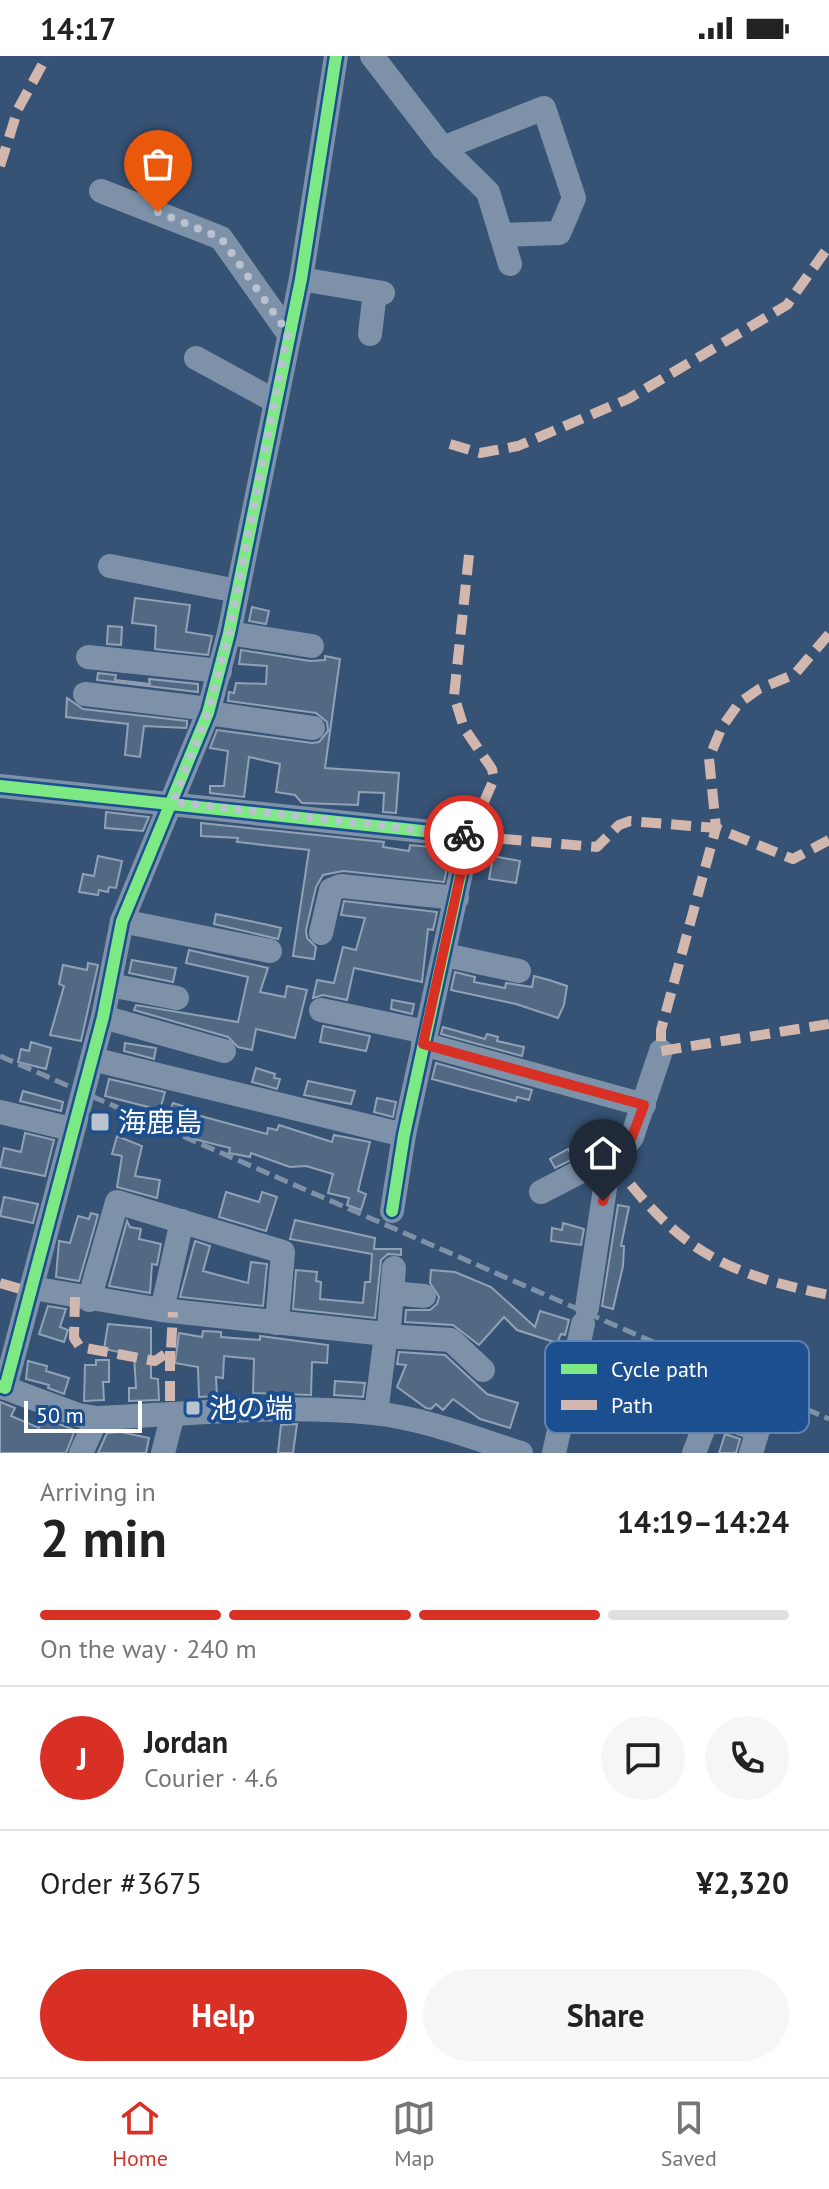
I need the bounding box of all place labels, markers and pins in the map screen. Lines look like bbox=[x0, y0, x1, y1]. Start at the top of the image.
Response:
pin bbox=[124, 130, 192, 212]
place label: 海鹿島 bbox=[118, 1103, 202, 1140]
marker: 海鹿島 bbox=[89, 1111, 111, 1133]
pin bbox=[569, 1119, 637, 1201]
place label: 池の端 bbox=[209, 1389, 293, 1426]
marker: 池の端 bbox=[184, 1399, 202, 1417]

